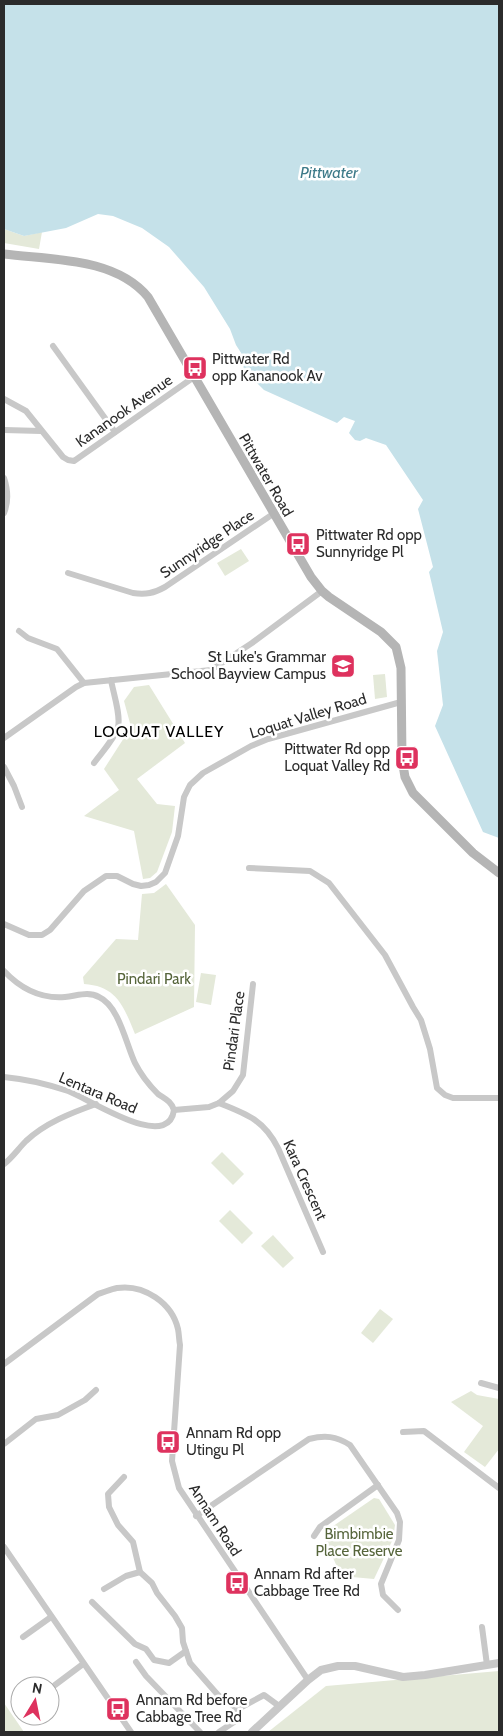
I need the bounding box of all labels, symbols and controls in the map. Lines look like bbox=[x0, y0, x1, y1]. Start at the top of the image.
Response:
water label: Pittwater bbox=[300, 163, 359, 182]
place label: Pittwater Rd opp Kananook Av bbox=[212, 350, 323, 385]
bus stop icon: Pittwater Rd opp Kananook Av bbox=[182, 355, 208, 381]
street label: Kananook Avenue bbox=[72, 371, 176, 451]
street label: Pittwater Road bbox=[235, 430, 297, 520]
street label: Sunnyridge Place bbox=[157, 506, 258, 582]
place label: Pittwater Rd opp Sunnyridge Pl bbox=[316, 526, 422, 561]
bus stop icon: Pittwater Rd opp Sunnyridge Pl bbox=[285, 531, 311, 557]
place label: St Luke's Grammar School Bayview Campus bbox=[171, 648, 326, 683]
school or university icon: St Luke's Grammar School Bayview Campus bbox=[330, 653, 356, 679]
street label: Loquat Valley Road bbox=[247, 690, 369, 742]
district label: LOQUAT VALLEY bbox=[94, 722, 224, 741]
place label: Pittwater Rd opp Loquat Valley Rd bbox=[284, 740, 390, 775]
bus stop icon: Pittwater Rd opp Loquat Valley Rd bbox=[394, 745, 420, 771]
park label: Pindari Park bbox=[117, 970, 191, 988]
street label: Pindari Place bbox=[219, 990, 249, 1072]
street label: Lentara Road bbox=[56, 1068, 140, 1118]
street label: Kara Crescent bbox=[279, 1137, 331, 1223]
place label: Annam Rd opp Utingu Pl bbox=[186, 1424, 281, 1459]
bus stop icon: Annam Rd opp Utingu Pl bbox=[155, 1429, 181, 1455]
street label: Annam Road bbox=[185, 1481, 245, 1559]
park label: Bimbimbie Place Reserve bbox=[316, 1525, 403, 1560]
place label: Annam Rd after Cabbage Tree Rd bbox=[254, 1565, 360, 1600]
bus stop icon: Annam Rd after Cabbage Tree Rd bbox=[224, 1570, 250, 1596]
north arrow bbox=[10, 1676, 60, 1726]
text: N bbox=[31, 1678, 44, 1698]
place label: Annam Rd before Cabbage Tree Rd bbox=[136, 1691, 248, 1726]
bus stop icon: Annam Rd before Cabbage Tree Rd bbox=[105, 1696, 131, 1722]

